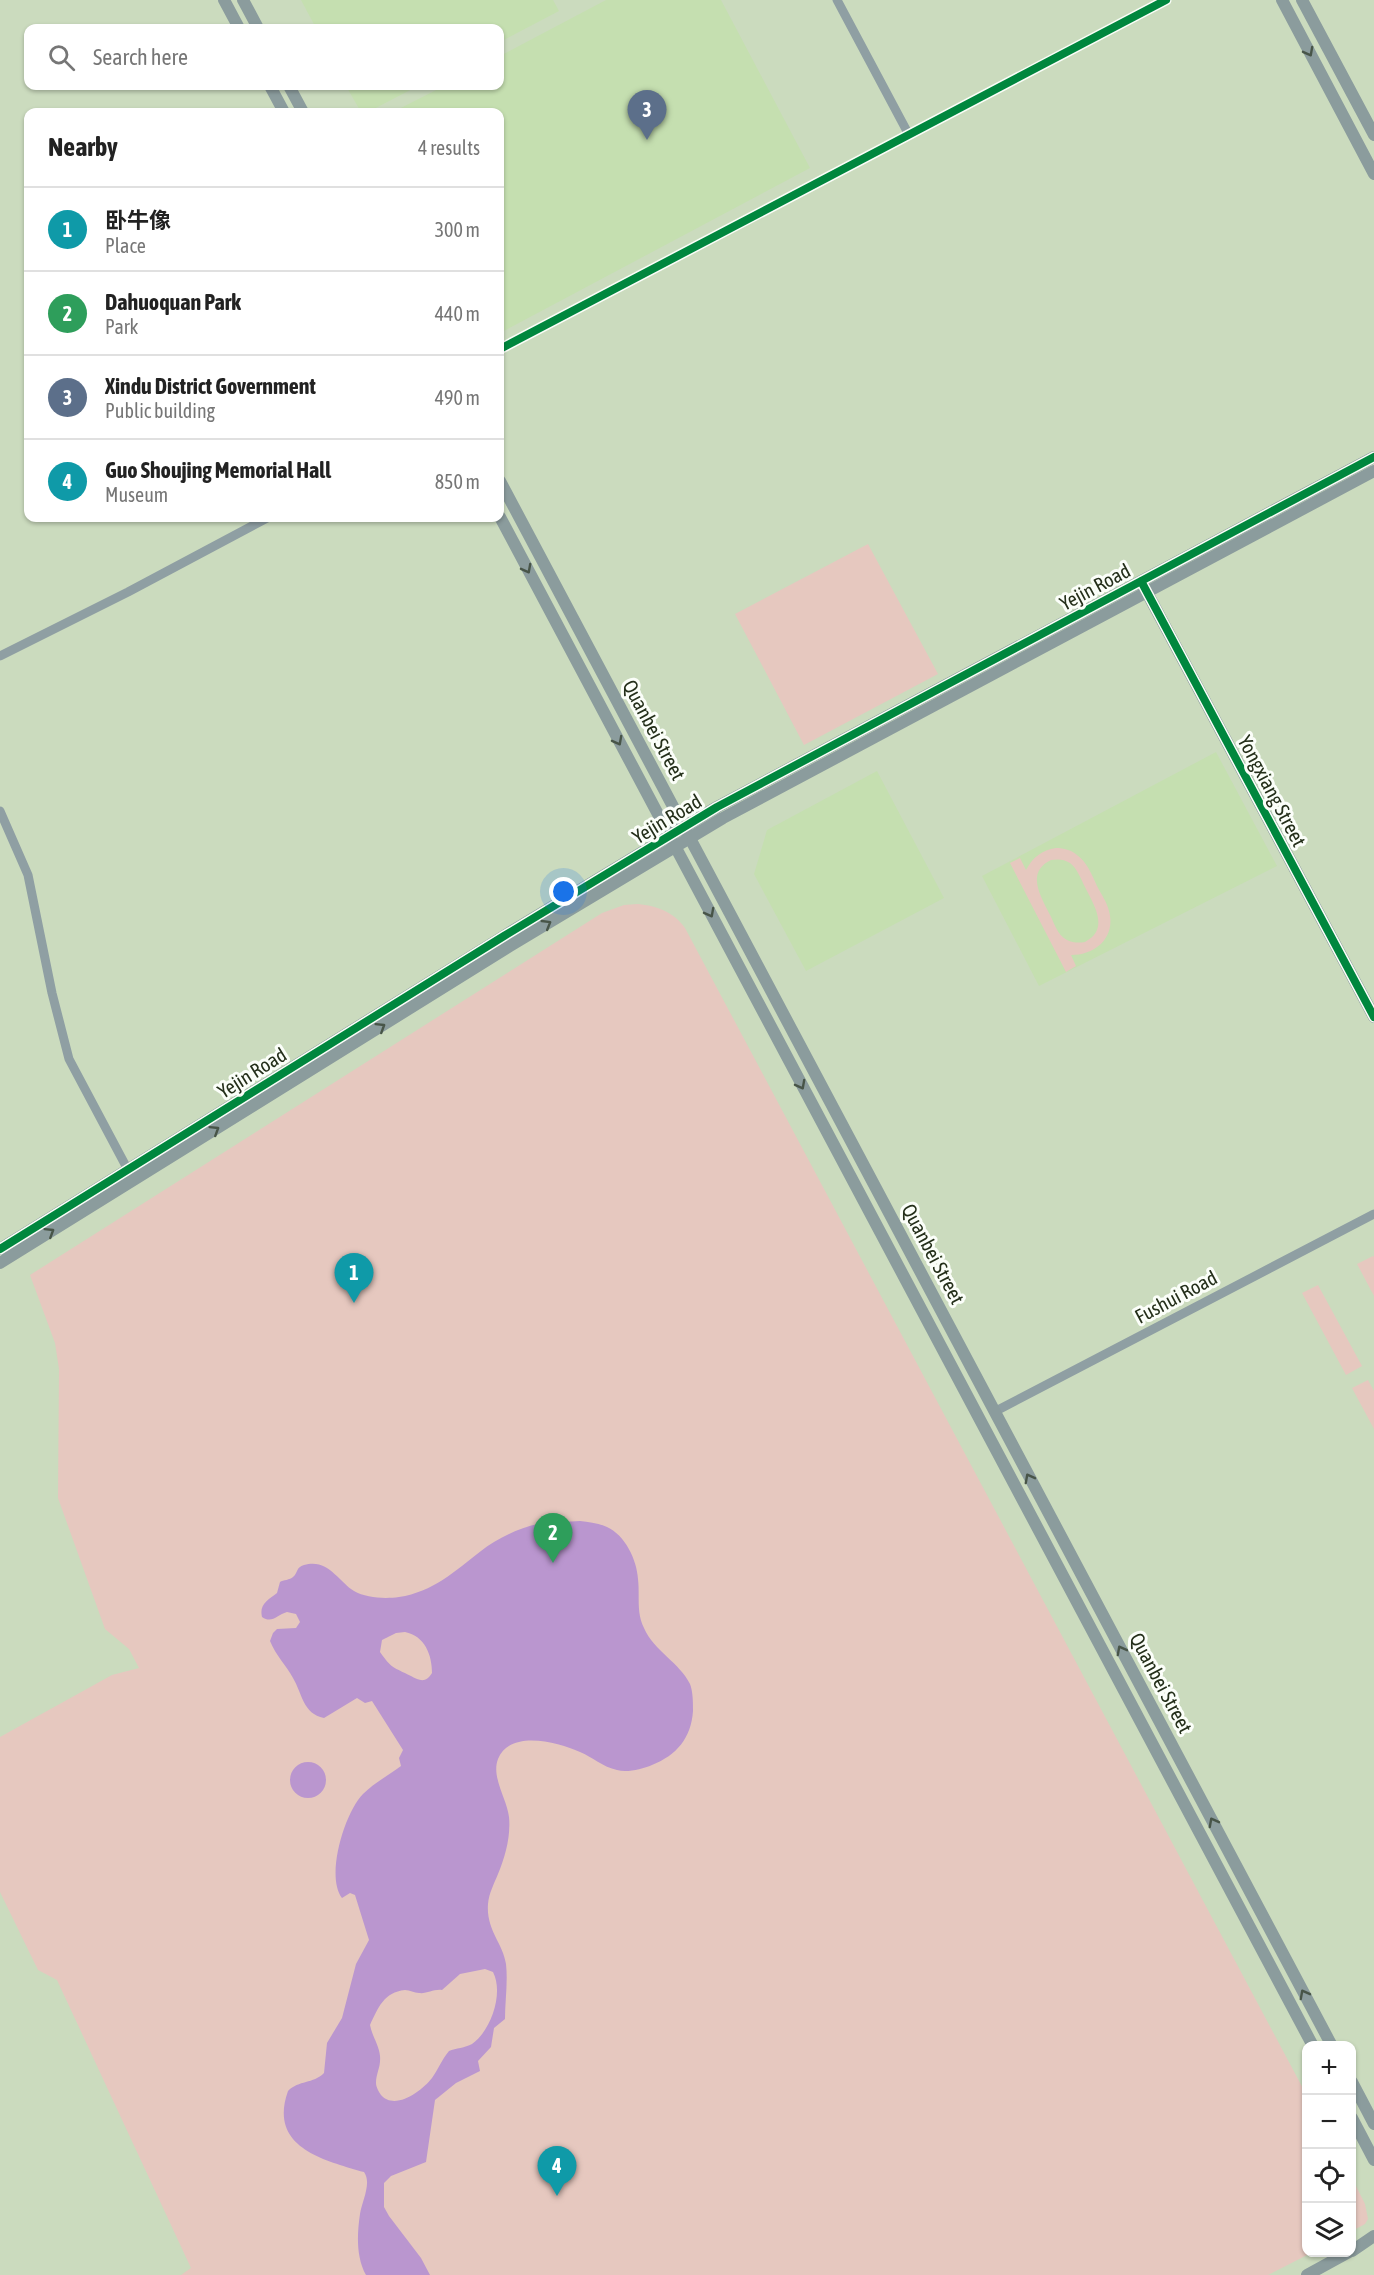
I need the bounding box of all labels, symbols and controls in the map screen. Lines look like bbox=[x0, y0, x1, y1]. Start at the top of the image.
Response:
search box bbox=[24, 24, 504, 90]
icon: search bbox=[45, 41, 78, 74]
text: Search here bbox=[93, 44, 188, 70]
one-way arrow bbox=[1302, 45, 1313, 56]
pin: 3 bbox=[628, 90, 666, 140]
text: Nearby bbox=[48, 132, 118, 162]
text: 4 results bbox=[418, 136, 480, 159]
text: 卧牛像 bbox=[105, 207, 171, 233]
text: 1 bbox=[63, 218, 72, 241]
text: 300 m bbox=[435, 218, 480, 241]
text: Place bbox=[105, 234, 146, 257]
text: Dahuoquan Park bbox=[105, 289, 241, 315]
text: 2 bbox=[63, 302, 72, 325]
text: 440 m bbox=[435, 302, 480, 325]
text: Park bbox=[105, 315, 138, 338]
text: Xindu District Government bbox=[105, 373, 316, 399]
text: 3 bbox=[63, 386, 72, 409]
text: 490 m bbox=[435, 386, 480, 409]
text: Public building bbox=[105, 399, 215, 422]
text: Guo Shoujing Memorial Hall bbox=[105, 457, 331, 483]
text: 4 bbox=[63, 470, 72, 493]
text: 850 m bbox=[435, 470, 480, 493]
text: Museum bbox=[105, 483, 168, 506]
street label: Yejin Road bbox=[1056, 558, 1134, 615]
one-way arrow bbox=[520, 562, 531, 573]
street label: Quanbei Street bbox=[618, 676, 691, 784]
street label: Yongxiang Street bbox=[1234, 731, 1311, 850]
one-way arrow bbox=[611, 735, 623, 746]
street label: Yejin Road bbox=[628, 789, 705, 848]
your location bbox=[549, 877, 578, 906]
one-way arrow bbox=[703, 907, 714, 917]
one-way arrow bbox=[541, 920, 551, 932]
one-way arrow bbox=[375, 1022, 385, 1034]
street label: Yejin Road bbox=[213, 1043, 290, 1103]
one-way arrow bbox=[794, 1079, 805, 1090]
one-way arrow bbox=[209, 1126, 220, 1137]
street label: Quanbei Street bbox=[897, 1200, 970, 1308]
one-way arrow bbox=[44, 1228, 54, 1240]
pin: 1 bbox=[334, 1254, 374, 1303]
street label: Fushui Road bbox=[1131, 1265, 1221, 1328]
one-way arrow bbox=[1025, 1473, 1036, 1484]
pin: 2 bbox=[534, 1514, 572, 1563]
street label: Quanbei Street bbox=[1125, 1629, 1198, 1737]
one-way arrow bbox=[1117, 1645, 1128, 1656]
one-way arrow bbox=[1209, 1818, 1220, 1828]
one-way arrow bbox=[1300, 1989, 1312, 2000]
map controls bbox=[1302, 2041, 1356, 2257]
button: + bbox=[1302, 2041, 1356, 2095]
button: − bbox=[1302, 2095, 1356, 2149]
pin: 4 bbox=[538, 2146, 576, 2196]
button: locate bbox=[1302, 2149, 1356, 2203]
button: layers bbox=[1302, 2203, 1356, 2257]

